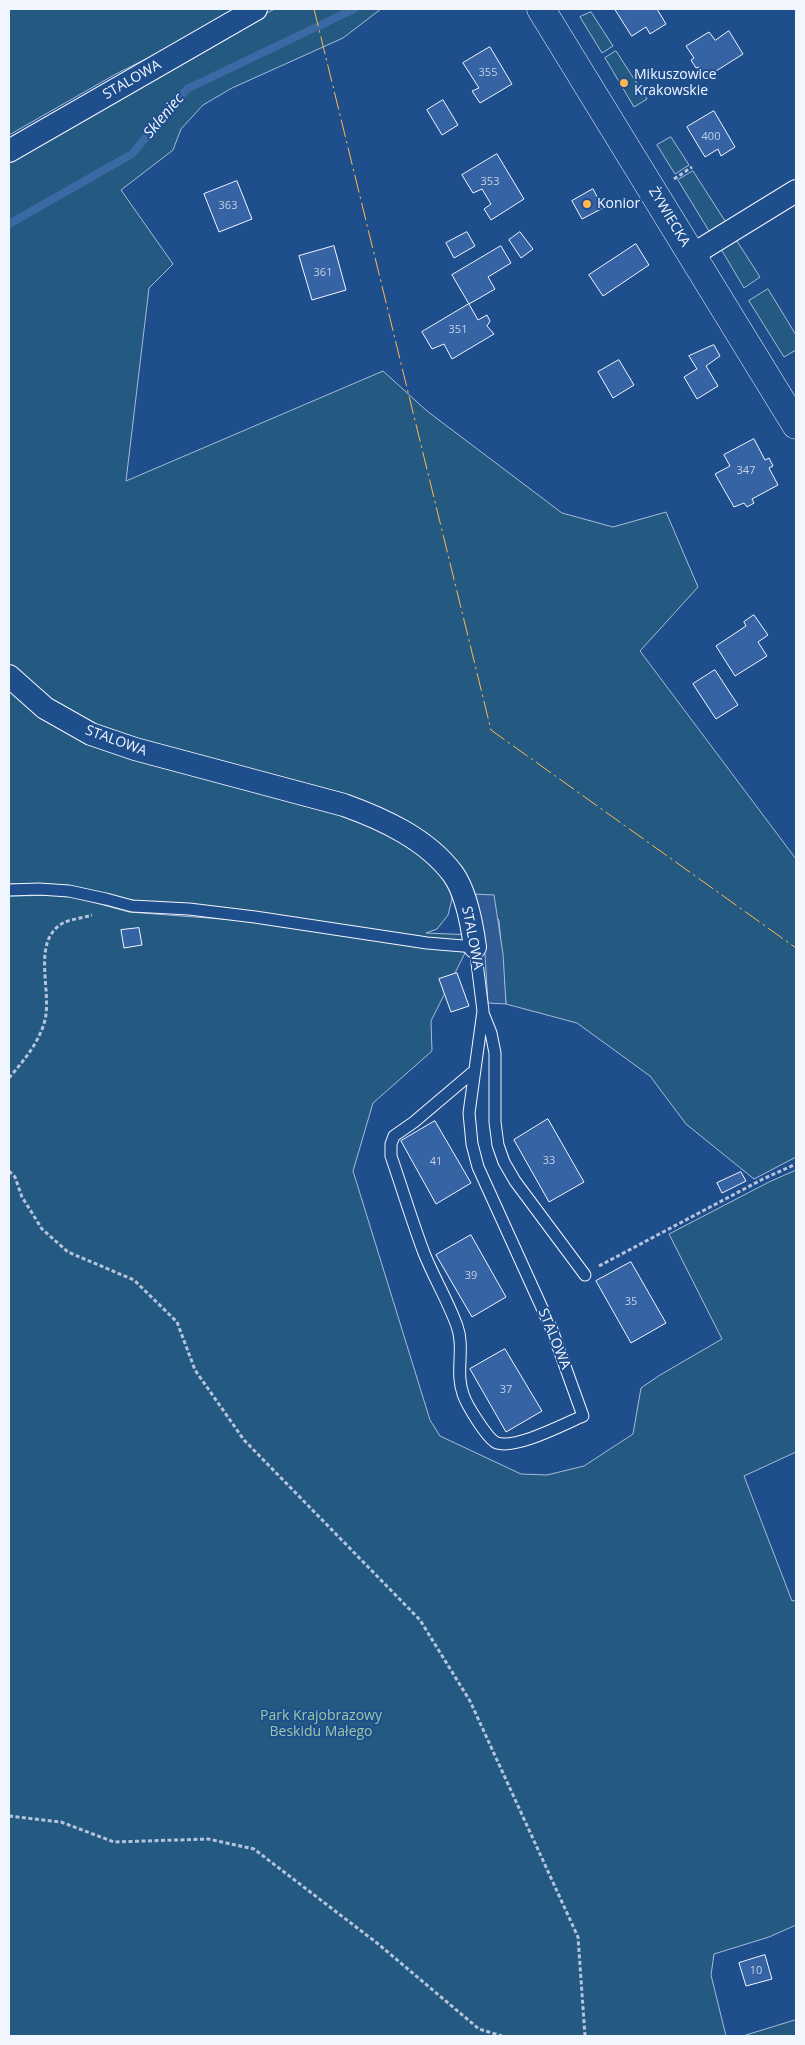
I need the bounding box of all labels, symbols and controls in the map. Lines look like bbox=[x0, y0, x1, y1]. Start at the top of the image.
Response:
street label: STALOWA bbox=[100, 57, 164, 103]
house number: 355 bbox=[479, 66, 497, 80]
place label: Mikuszowice Krakowskie bbox=[634, 67, 717, 100]
marker: Mikuszowice Krakowskie bbox=[618, 77, 630, 89]
water label: Skleniec bbox=[140, 90, 188, 142]
house number: 400 bbox=[702, 130, 720, 144]
house number: 353 bbox=[481, 175, 499, 189]
street label: ŻYWIECKA bbox=[645, 184, 693, 250]
place label: Konior bbox=[597, 196, 640, 212]
marker: Konior bbox=[581, 198, 593, 210]
house number: 363 bbox=[219, 199, 237, 213]
house number: 361 bbox=[314, 266, 332, 280]
house number: 351 bbox=[449, 323, 467, 337]
house number: 347 bbox=[737, 464, 755, 478]
street label: STALOWA bbox=[83, 722, 149, 760]
street label: STALOWA bbox=[458, 905, 486, 971]
house number: 33 bbox=[543, 1154, 555, 1168]
house number: 41 bbox=[430, 1155, 442, 1169]
house number: 39 bbox=[465, 1269, 477, 1283]
house number: 35 bbox=[625, 1295, 637, 1309]
street label: STALOWA bbox=[534, 1306, 574, 1372]
house number: 37 bbox=[500, 1383, 512, 1397]
park label: Park Krajobrazowy Beskidu Małego bbox=[260, 1708, 382, 1740]
house number: 10 bbox=[750, 1964, 762, 1978]

